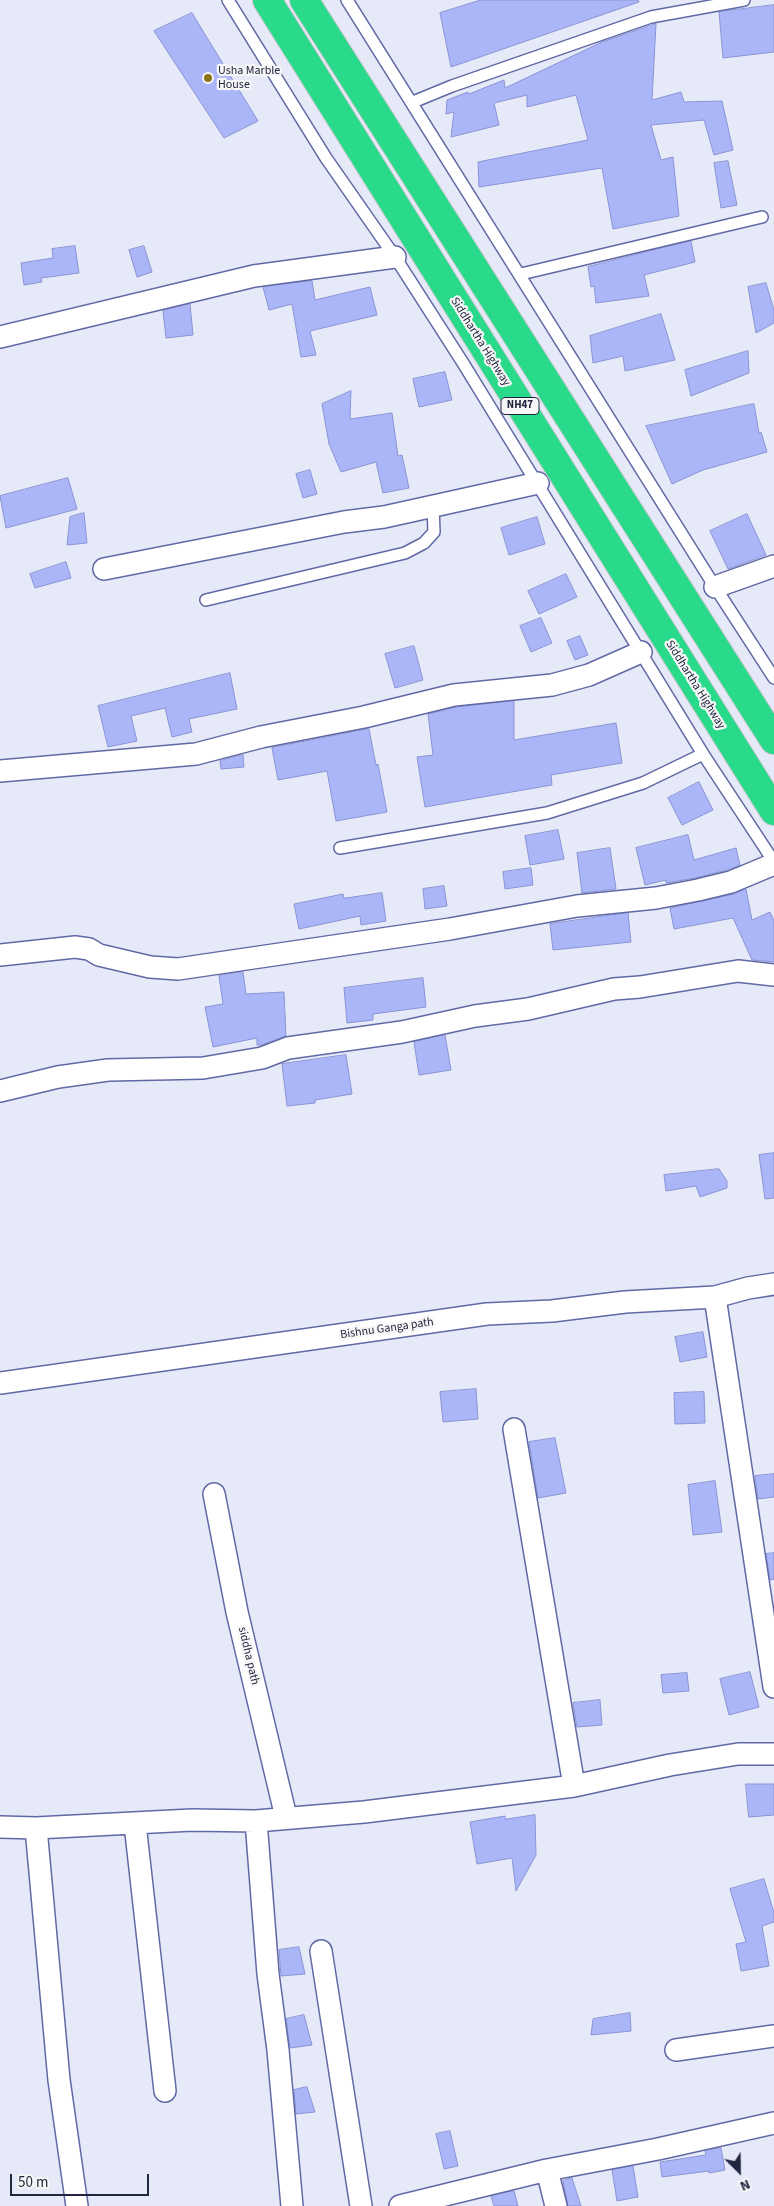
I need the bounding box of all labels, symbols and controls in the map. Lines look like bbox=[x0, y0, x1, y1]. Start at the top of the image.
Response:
place label: Usha Marble House bbox=[218, 64, 280, 92]
marker: Usha Marble House bbox=[202, 72, 214, 84]
street label: Siddhartha Highway bbox=[447, 295, 513, 389]
road number: NH47 bbox=[501, 398, 539, 414]
street label: Siddhartha Highway bbox=[662, 638, 728, 732]
street label: Bishnu Ganga path bbox=[339, 1315, 435, 1343]
street label: siddha path bbox=[234, 1626, 262, 1686]
north arrow bbox=[714, 2146, 764, 2196]
scale bar bbox=[12, 2164, 151, 2196]
text: 50 m bbox=[18, 2172, 48, 2193]
text: N bbox=[737, 2174, 753, 2196]

